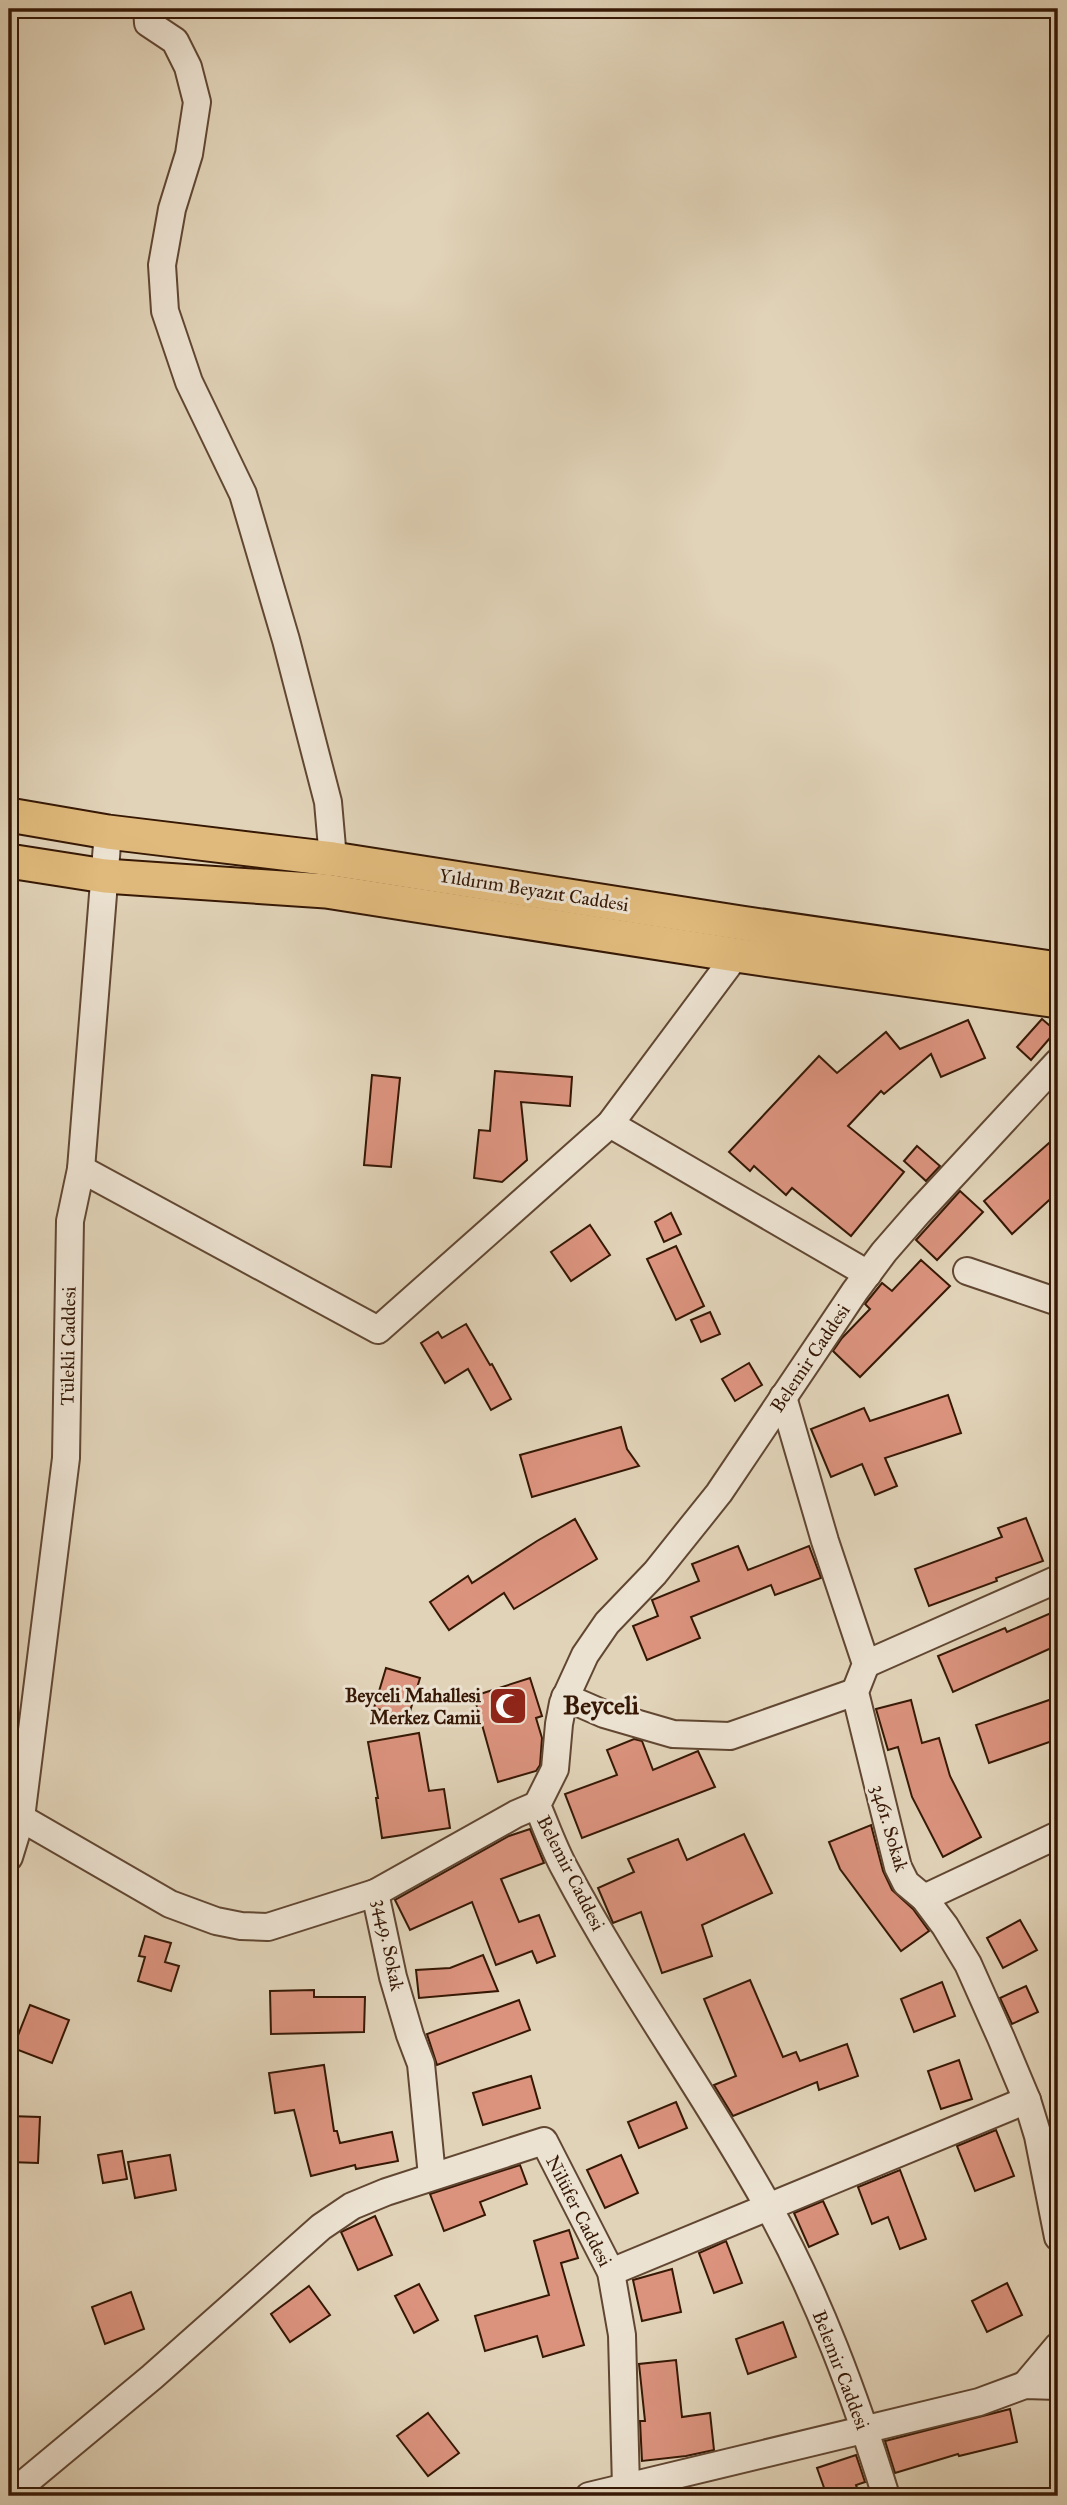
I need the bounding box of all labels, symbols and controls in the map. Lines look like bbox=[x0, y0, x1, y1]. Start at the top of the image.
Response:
street label: Yıldırım Beyazıt Caddesi bbox=[438, 864, 630, 916]
street label: Tülekli Caddesi bbox=[55, 1286, 81, 1406]
street label: Belemir Caddesi bbox=[765, 1299, 855, 1417]
place label: Beyceli Mahallesi Merkez Camii bbox=[345, 1684, 482, 1729]
mosque icon: Beyceli Mahallesi Merkez Camii bbox=[487, 1685, 529, 1727]
district label: Beyceli bbox=[563, 1689, 640, 1721]
street label: 3461. Sokak bbox=[867, 1782, 913, 1874]
street label: Belemir Caddesi bbox=[532, 1812, 610, 1934]
street label: 3449. Sokak bbox=[369, 1897, 409, 1993]
street label: Nilüfer Caddesi bbox=[541, 2151, 617, 2271]
street label: Belemir Caddesi bbox=[808, 2307, 874, 2433]

